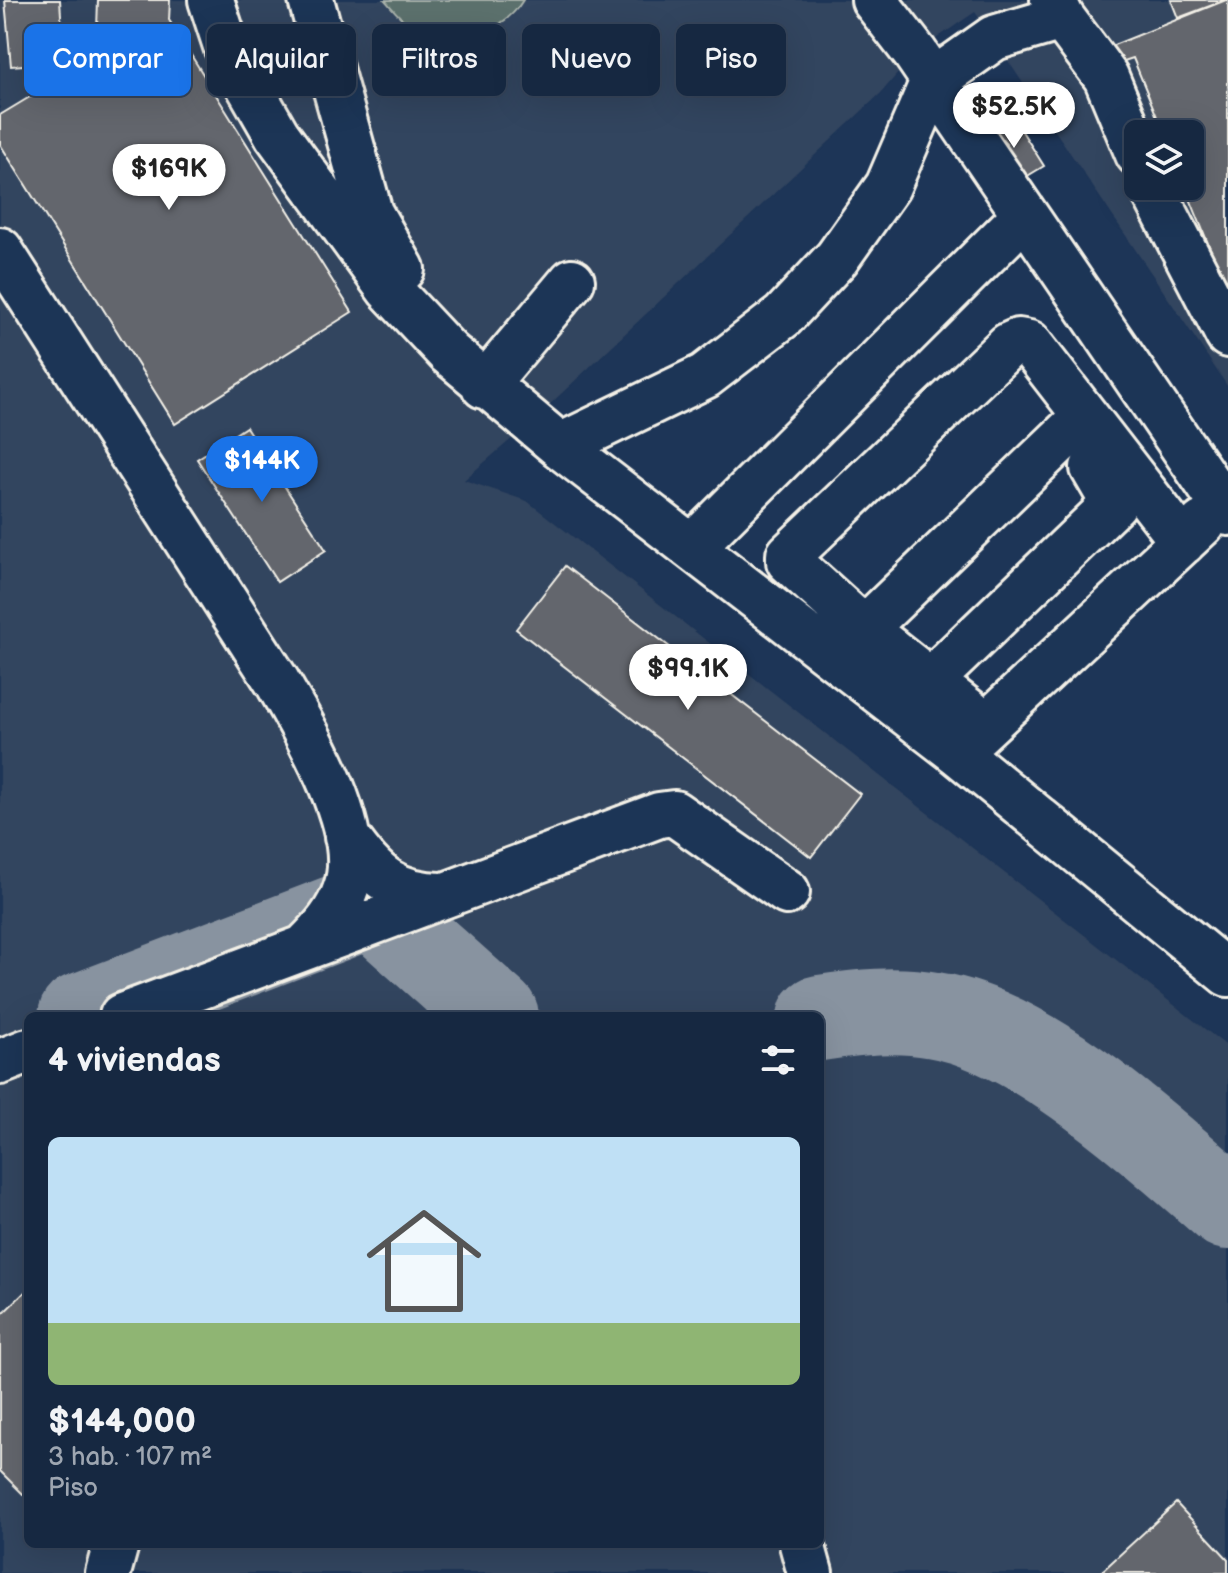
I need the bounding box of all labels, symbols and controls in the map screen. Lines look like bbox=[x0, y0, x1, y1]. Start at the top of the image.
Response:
chip: Comprar bbox=[24, 24, 191, 96]
chip: Alquilar bbox=[207, 24, 356, 96]
chip: Filtros bbox=[372, 24, 506, 96]
chip: Nuevo bbox=[522, 24, 660, 96]
chip: Piso bbox=[676, 24, 786, 96]
pin: $52.5K bbox=[949, 82, 1079, 150]
text: $52.5K bbox=[971, 92, 1057, 123]
map controls bbox=[1124, 120, 1204, 200]
button: layers bbox=[1124, 120, 1204, 200]
pin: $169K bbox=[113, 144, 225, 212]
text: $169K bbox=[131, 154, 207, 185]
pin: $144K bbox=[206, 436, 318, 504]
text: $144K bbox=[224, 446, 300, 477]
pin: $99.1K bbox=[623, 644, 753, 712]
text: $99.1K bbox=[647, 654, 729, 685]
icon: filters bbox=[756, 1038, 800, 1082]
text: 4 viviendas bbox=[48, 1040, 221, 1081]
icon: home bbox=[352, 1189, 496, 1333]
text: $144,000 bbox=[48, 1401, 196, 1442]
text: 3 hab. · 107 m² bbox=[48, 1442, 212, 1473]
text: Piso bbox=[48, 1473, 98, 1504]

